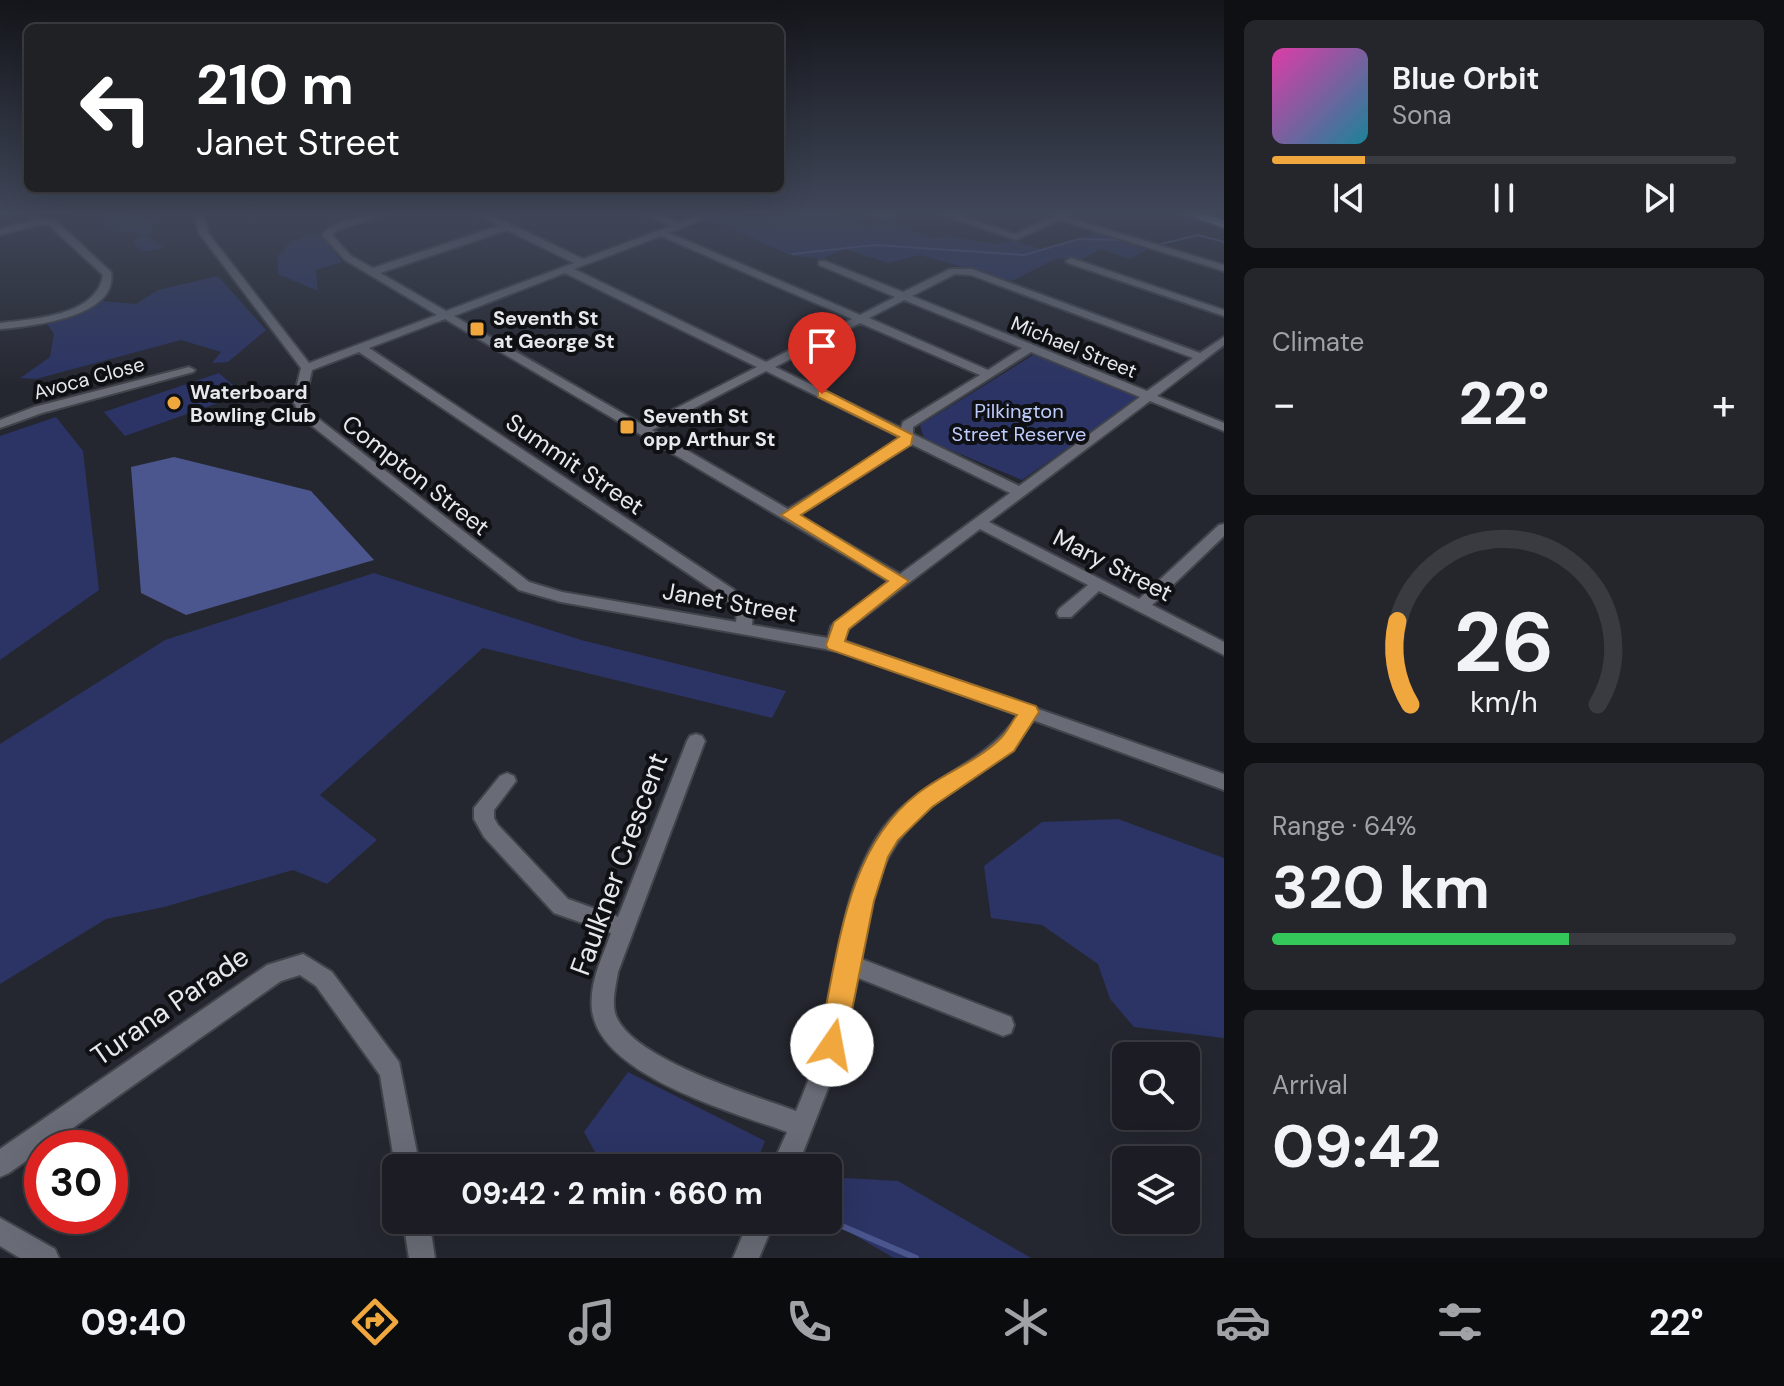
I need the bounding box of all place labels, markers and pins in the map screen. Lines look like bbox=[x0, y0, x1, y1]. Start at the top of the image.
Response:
place label: Seventh St at George St bbox=[493, 305, 615, 354]
pin bbox=[788, 312, 856, 394]
marker: Seventh St at George St bbox=[468, 320, 486, 338]
place label: Waterboard Bowling Club bbox=[190, 379, 316, 428]
marker: Waterboard Bowling Club bbox=[165, 394, 183, 412]
place label: Seventh St opp Arthur St bbox=[643, 403, 775, 452]
marker: Seventh St opp Arthur St bbox=[618, 418, 636, 436]

